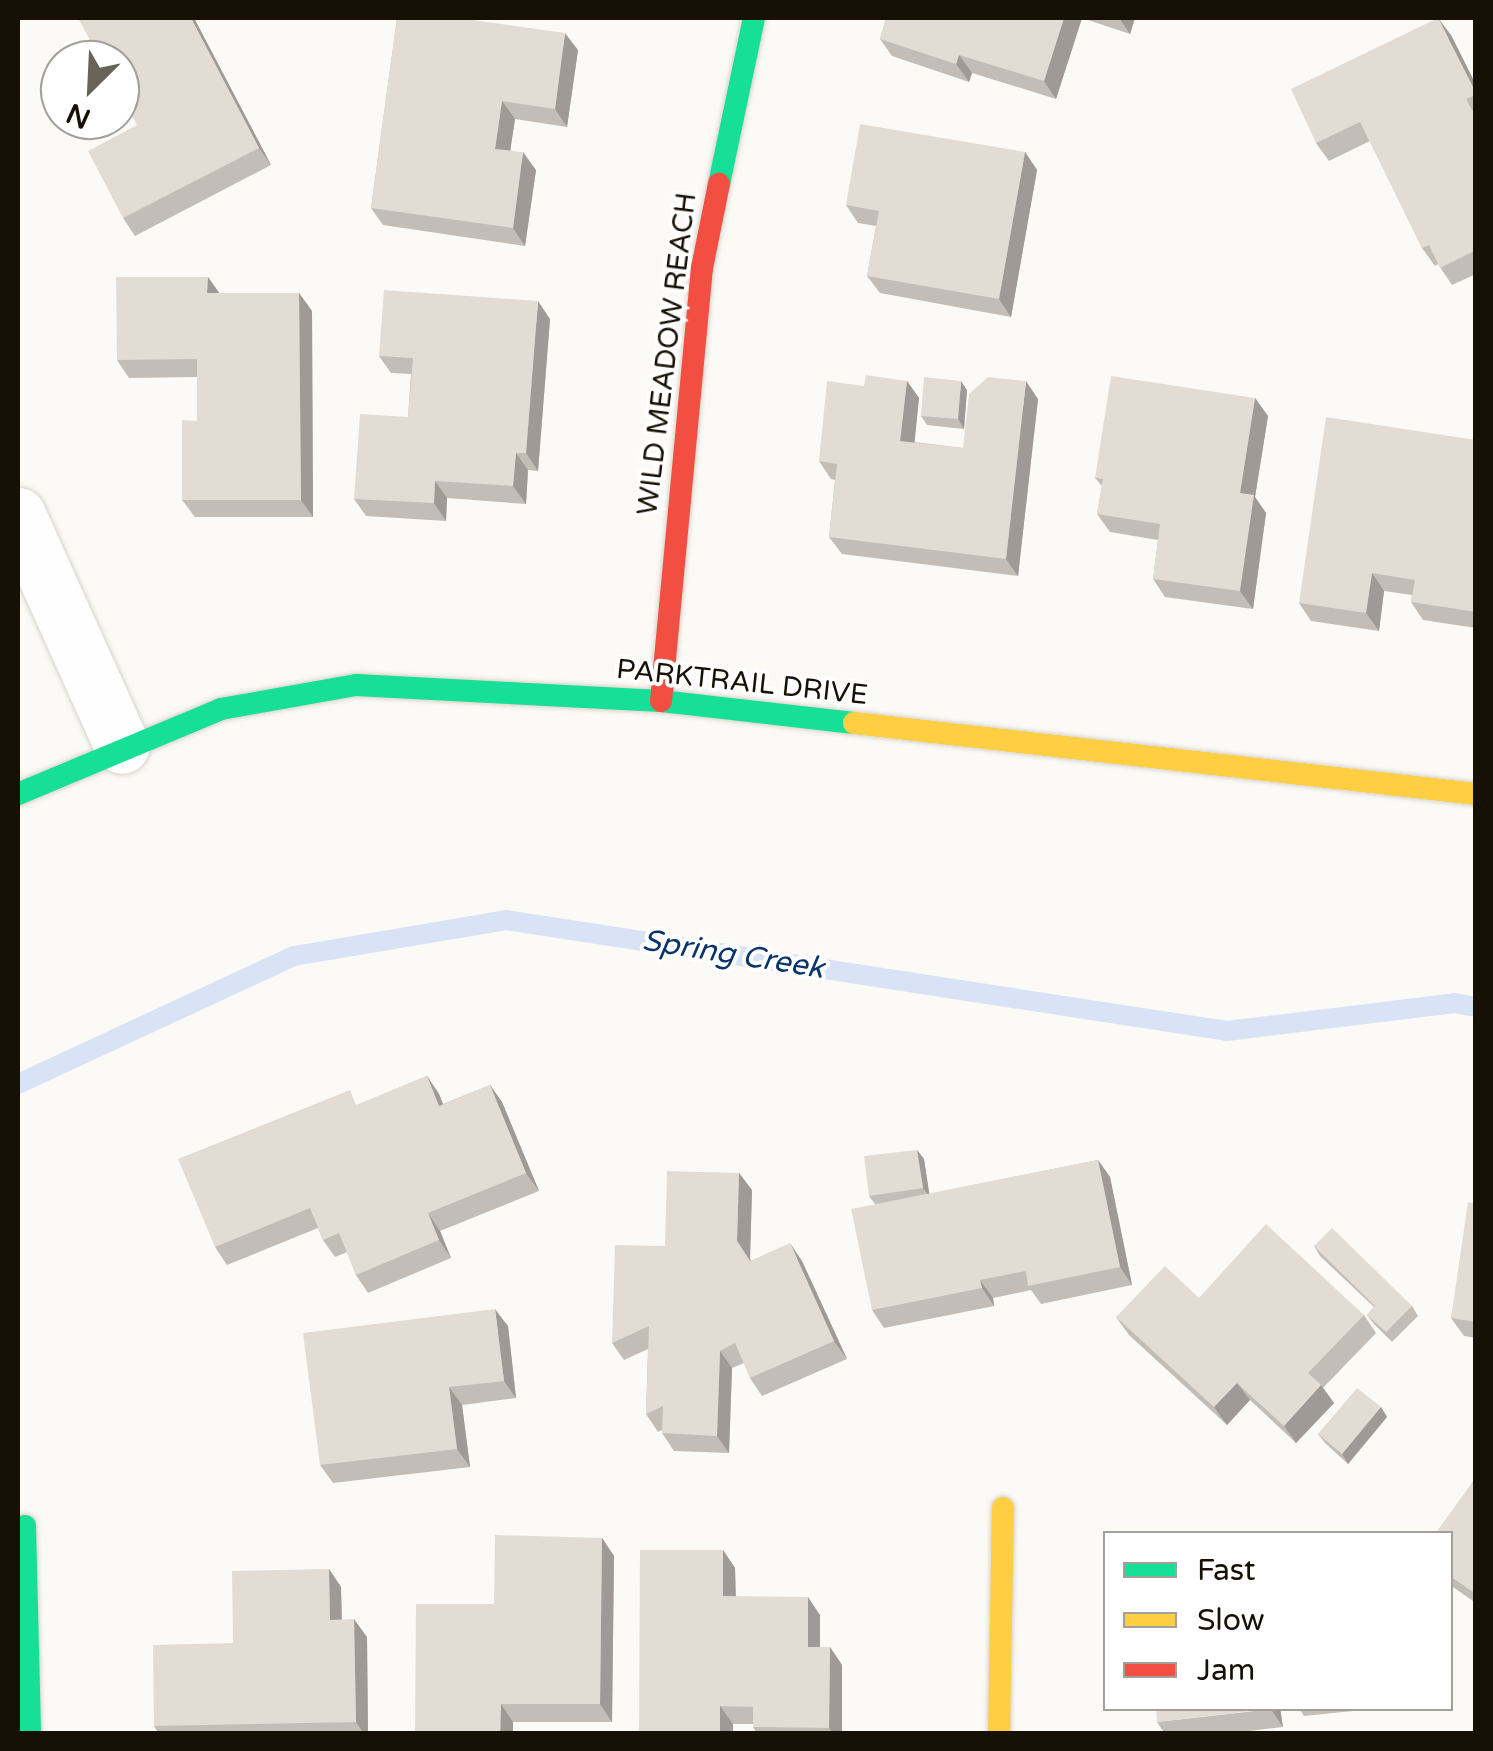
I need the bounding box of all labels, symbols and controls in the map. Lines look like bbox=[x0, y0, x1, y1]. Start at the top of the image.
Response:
north arrow bbox=[40, 40, 140, 140]
text: N bbox=[61, 95, 96, 136]
street label: WILD MEADOW REACH bbox=[631, 191, 703, 517]
street label: PARKTRAIL DRIVE bbox=[615, 652, 869, 712]
water label: Spring Creek bbox=[640, 923, 826, 987]
legend bbox=[1103, 1531, 1453, 1711]
text: Fast bbox=[1197, 1552, 1256, 1589]
text: Slow bbox=[1197, 1602, 1265, 1639]
text: Jam bbox=[1197, 1652, 1255, 1689]

